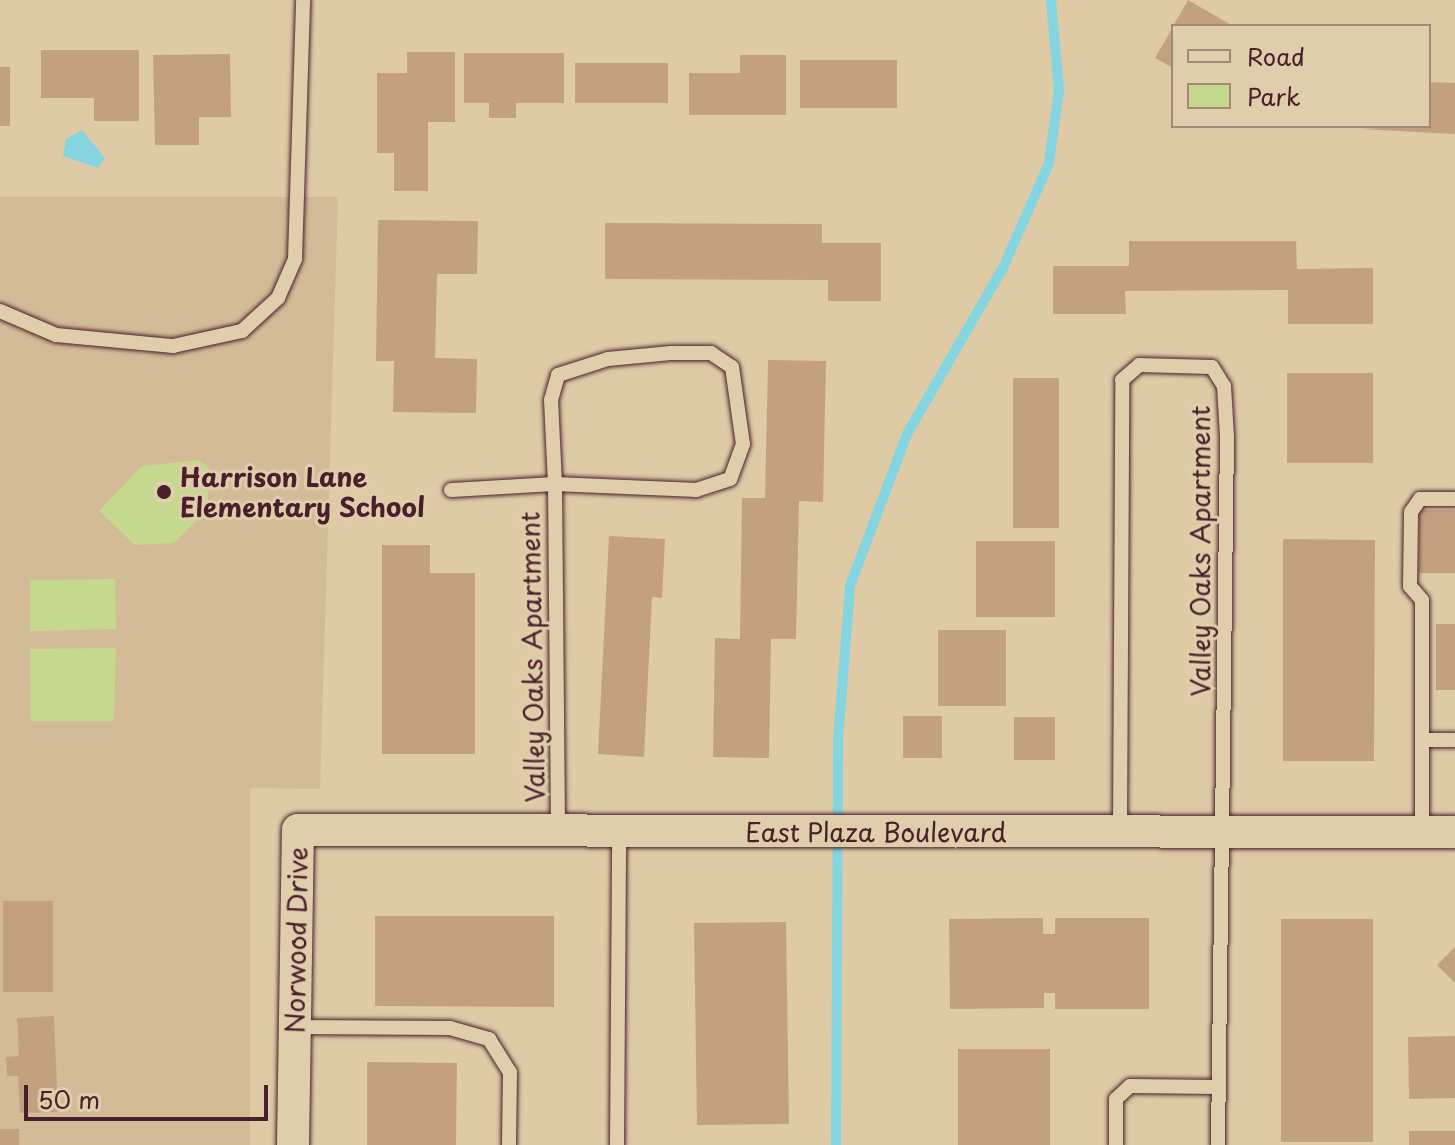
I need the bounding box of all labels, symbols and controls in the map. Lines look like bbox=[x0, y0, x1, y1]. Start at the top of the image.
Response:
legend bbox=[1171, 24, 1431, 128]
text: Road bbox=[1247, 38, 1305, 74]
text: Park bbox=[1247, 78, 1301, 114]
street label: Valley Oaks Apartment bbox=[1184, 404, 1216, 698]
place label: Harrison Lane Elementary School bbox=[180, 461, 425, 522]
marker: Harrison Lane Elementary School bbox=[155, 483, 173, 501]
street label: Valley Oaks Apartment bbox=[514, 510, 550, 804]
street label: East Plaza Boulevard bbox=[745, 816, 1007, 848]
street label: Norwood Drive bbox=[279, 846, 313, 1034]
scale bar bbox=[28, 1069, 272, 1119]
text: 50 m bbox=[38, 1081, 100, 1117]

